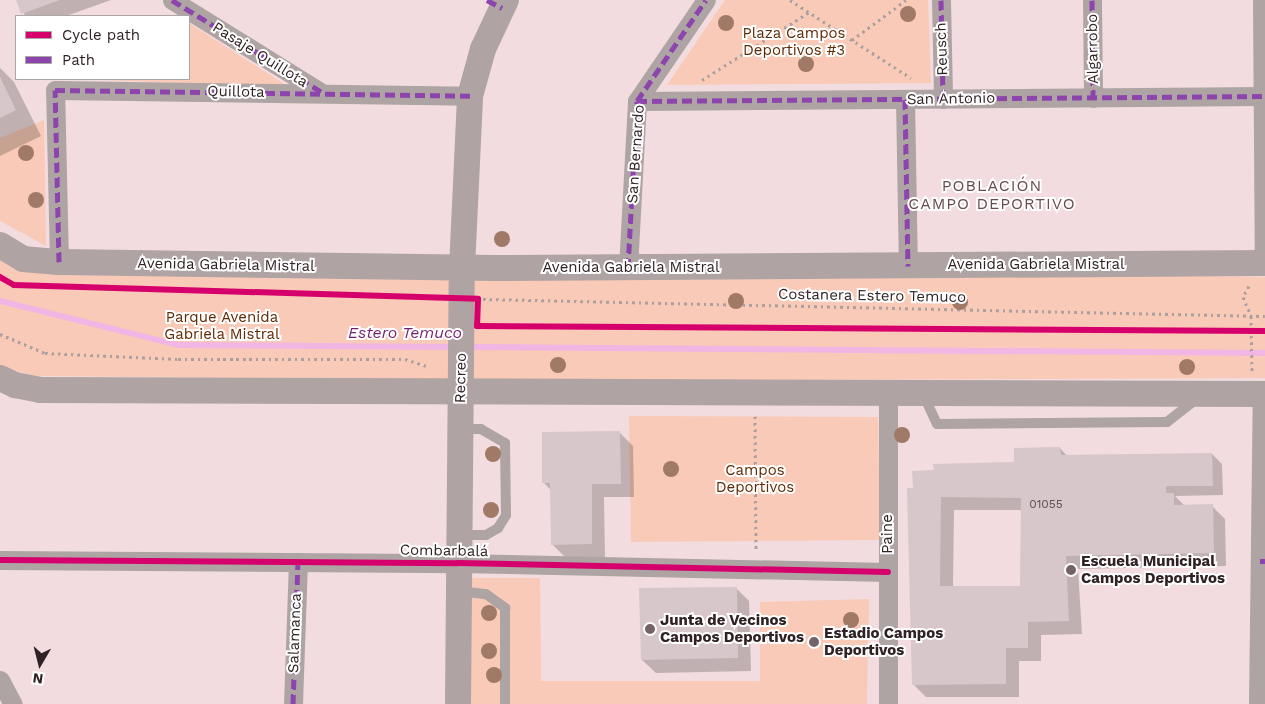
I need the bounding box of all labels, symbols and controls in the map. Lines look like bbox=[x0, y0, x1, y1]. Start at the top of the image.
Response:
street label: Algarrobo bbox=[1083, 14, 1103, 84]
legend bbox=[15, 15, 190, 80]
street label: Pasaje Quillota bbox=[209, 18, 311, 92]
street label: Reusch bbox=[932, 22, 952, 76]
park label: Plaza Campos Deportivos #3 bbox=[742, 24, 846, 59]
text: Cycle path bbox=[62, 26, 140, 44]
text: Path bbox=[62, 51, 95, 69]
street label: Quillota bbox=[207, 83, 265, 101]
street label: San Antonio bbox=[906, 89, 996, 109]
street label: San Bernardo bbox=[624, 104, 648, 204]
district label: POBLACIÓN CAMPO DEPORTIVO bbox=[906, 176, 1078, 214]
street label: Avenida Gabriela Mistral bbox=[137, 254, 315, 276]
street label: Avenida Gabriela Mistral bbox=[947, 256, 1125, 274]
street label: Avenida Gabriela Mistral bbox=[542, 259, 720, 277]
street label: Costanera Estero Temuco bbox=[777, 285, 967, 307]
park label: Parque Avenida Gabriela Mistral bbox=[164, 308, 280, 343]
water label: Estero Temuco bbox=[348, 323, 462, 343]
street label: Recreo bbox=[452, 353, 470, 403]
park label: Campos Deportivos bbox=[716, 461, 794, 496]
house number: 01055 bbox=[1029, 498, 1063, 512]
street label: Paine bbox=[879, 514, 897, 554]
street label: Combarbalá bbox=[400, 541, 488, 561]
place label: Escuela Municipal Campos Deportivos bbox=[1081, 552, 1225, 587]
marker: Escuela Municipal Campos Deportivos bbox=[1065, 564, 1077, 576]
street label: Salamanca bbox=[285, 593, 305, 673]
place label: Junta de Vecinos Campos Deportivos bbox=[660, 611, 804, 646]
marker: Junta de Vecinos Campos Deportivos bbox=[644, 623, 656, 635]
place label: Estadio Campos Deportivos bbox=[824, 624, 943, 659]
marker: Estadio Campos Deportivos bbox=[808, 636, 820, 648]
north arrow bbox=[15, 639, 65, 689]
text: N bbox=[32, 670, 44, 687]

